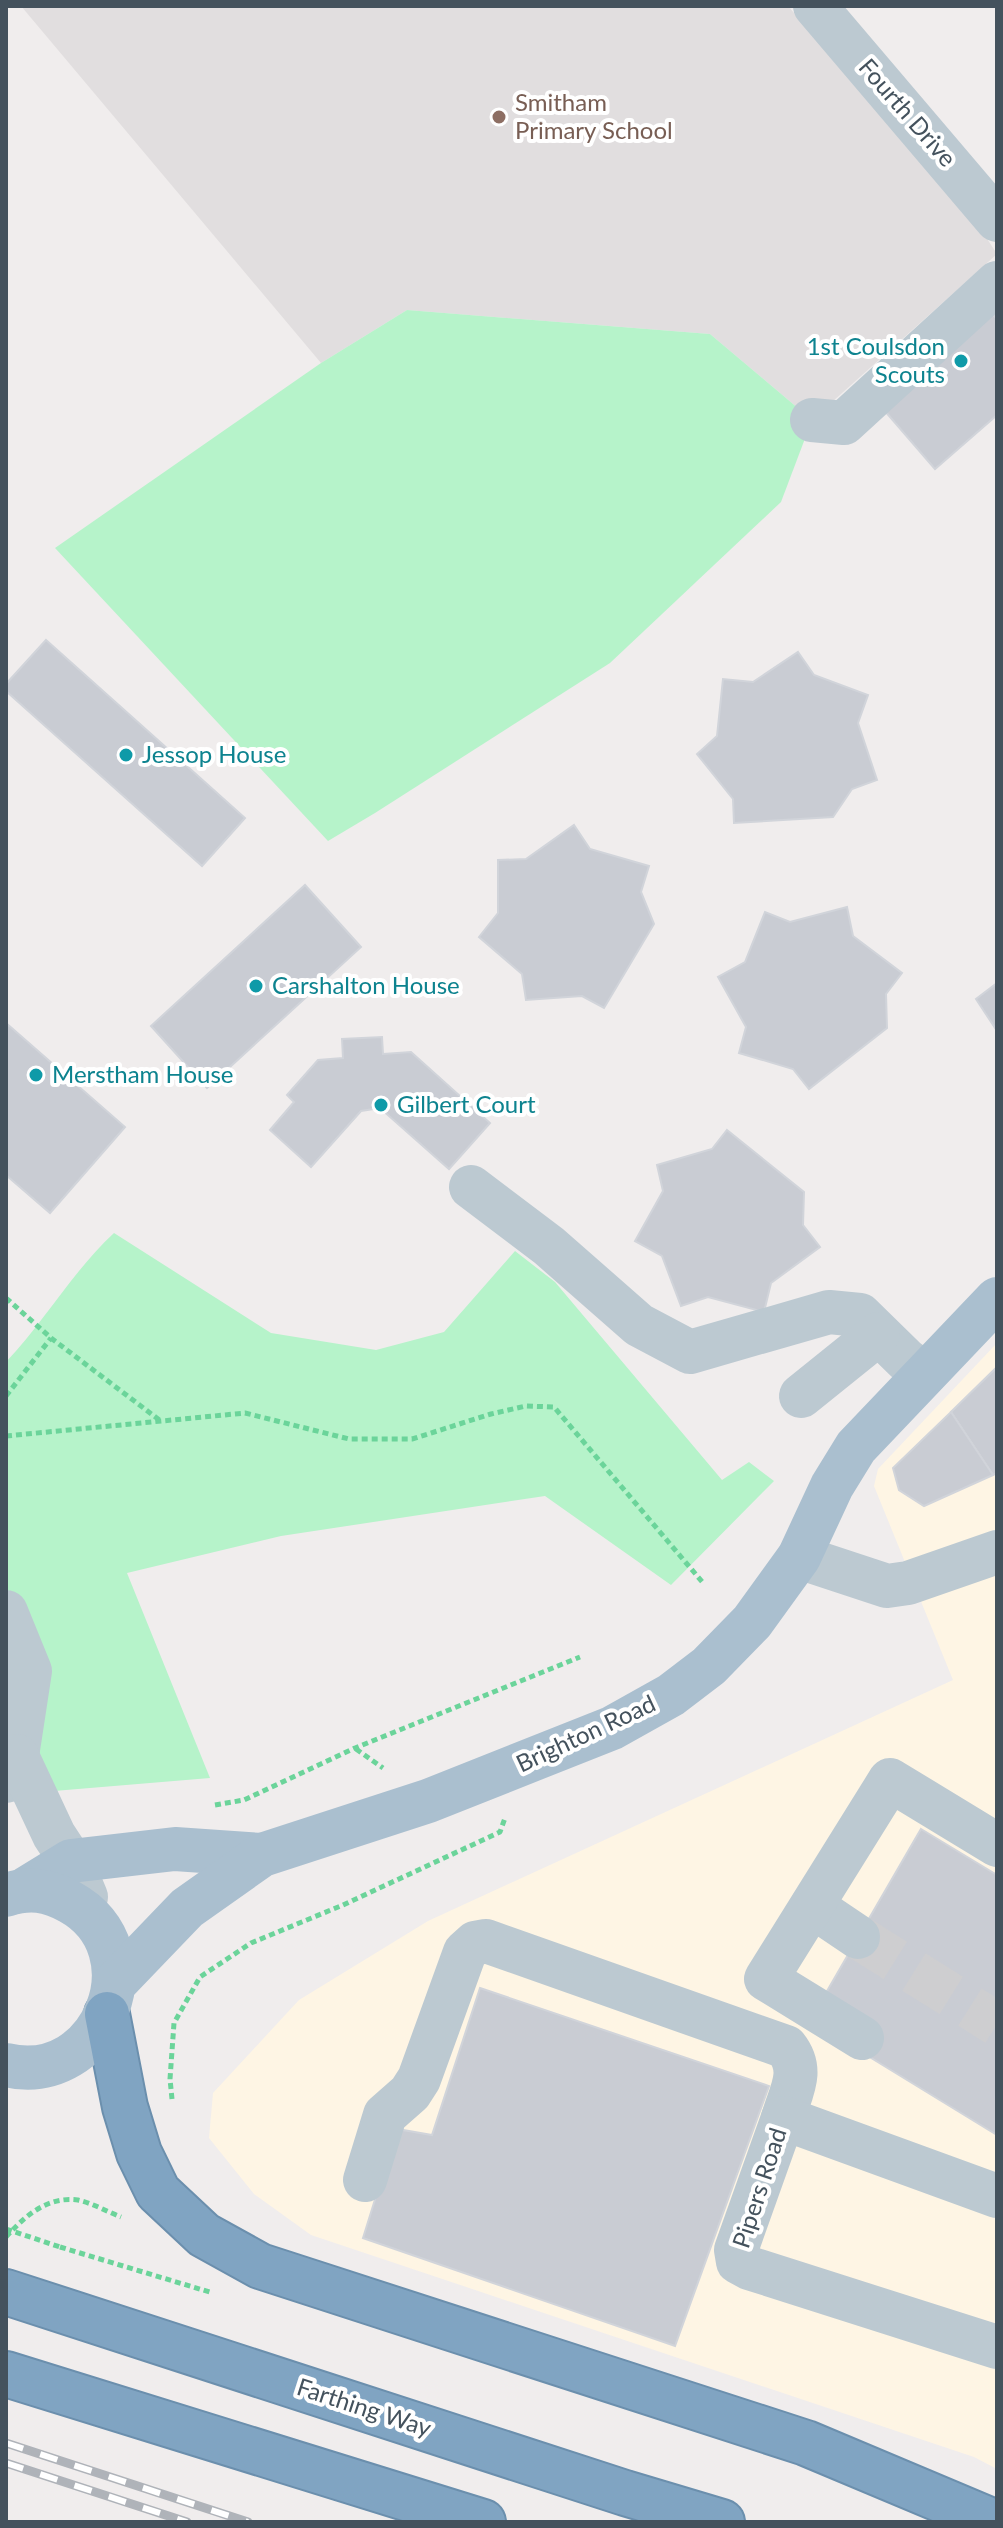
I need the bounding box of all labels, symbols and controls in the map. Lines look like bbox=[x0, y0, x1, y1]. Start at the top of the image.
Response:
street label: Fourth Drive bbox=[853, 52, 963, 172]
place label: Smitham Primary School bbox=[515, 87, 673, 144]
marker: Smitham Primary School bbox=[490, 108, 508, 126]
place label: 1st Coulsdon Scouts bbox=[807, 331, 945, 388]
marker: 1st Coulsdon Scouts bbox=[952, 352, 970, 370]
place label: Jessop House bbox=[142, 739, 286, 768]
marker: Jessop House bbox=[117, 746, 135, 764]
place label: Carshalton House bbox=[272, 970, 460, 999]
marker: Carshalton House bbox=[247, 977, 265, 995]
place label: Merstham House bbox=[52, 1059, 233, 1088]
marker: Merstham House bbox=[27, 1066, 45, 1084]
place label: Gilbert Court bbox=[397, 1089, 536, 1118]
marker: Gilbert Court bbox=[372, 1096, 390, 1114]
street label: Brighton Road bbox=[511, 1688, 660, 1778]
street label: Pipers Road bbox=[726, 2124, 792, 2251]
street label: Farthing Way bbox=[294, 2371, 436, 2442]

